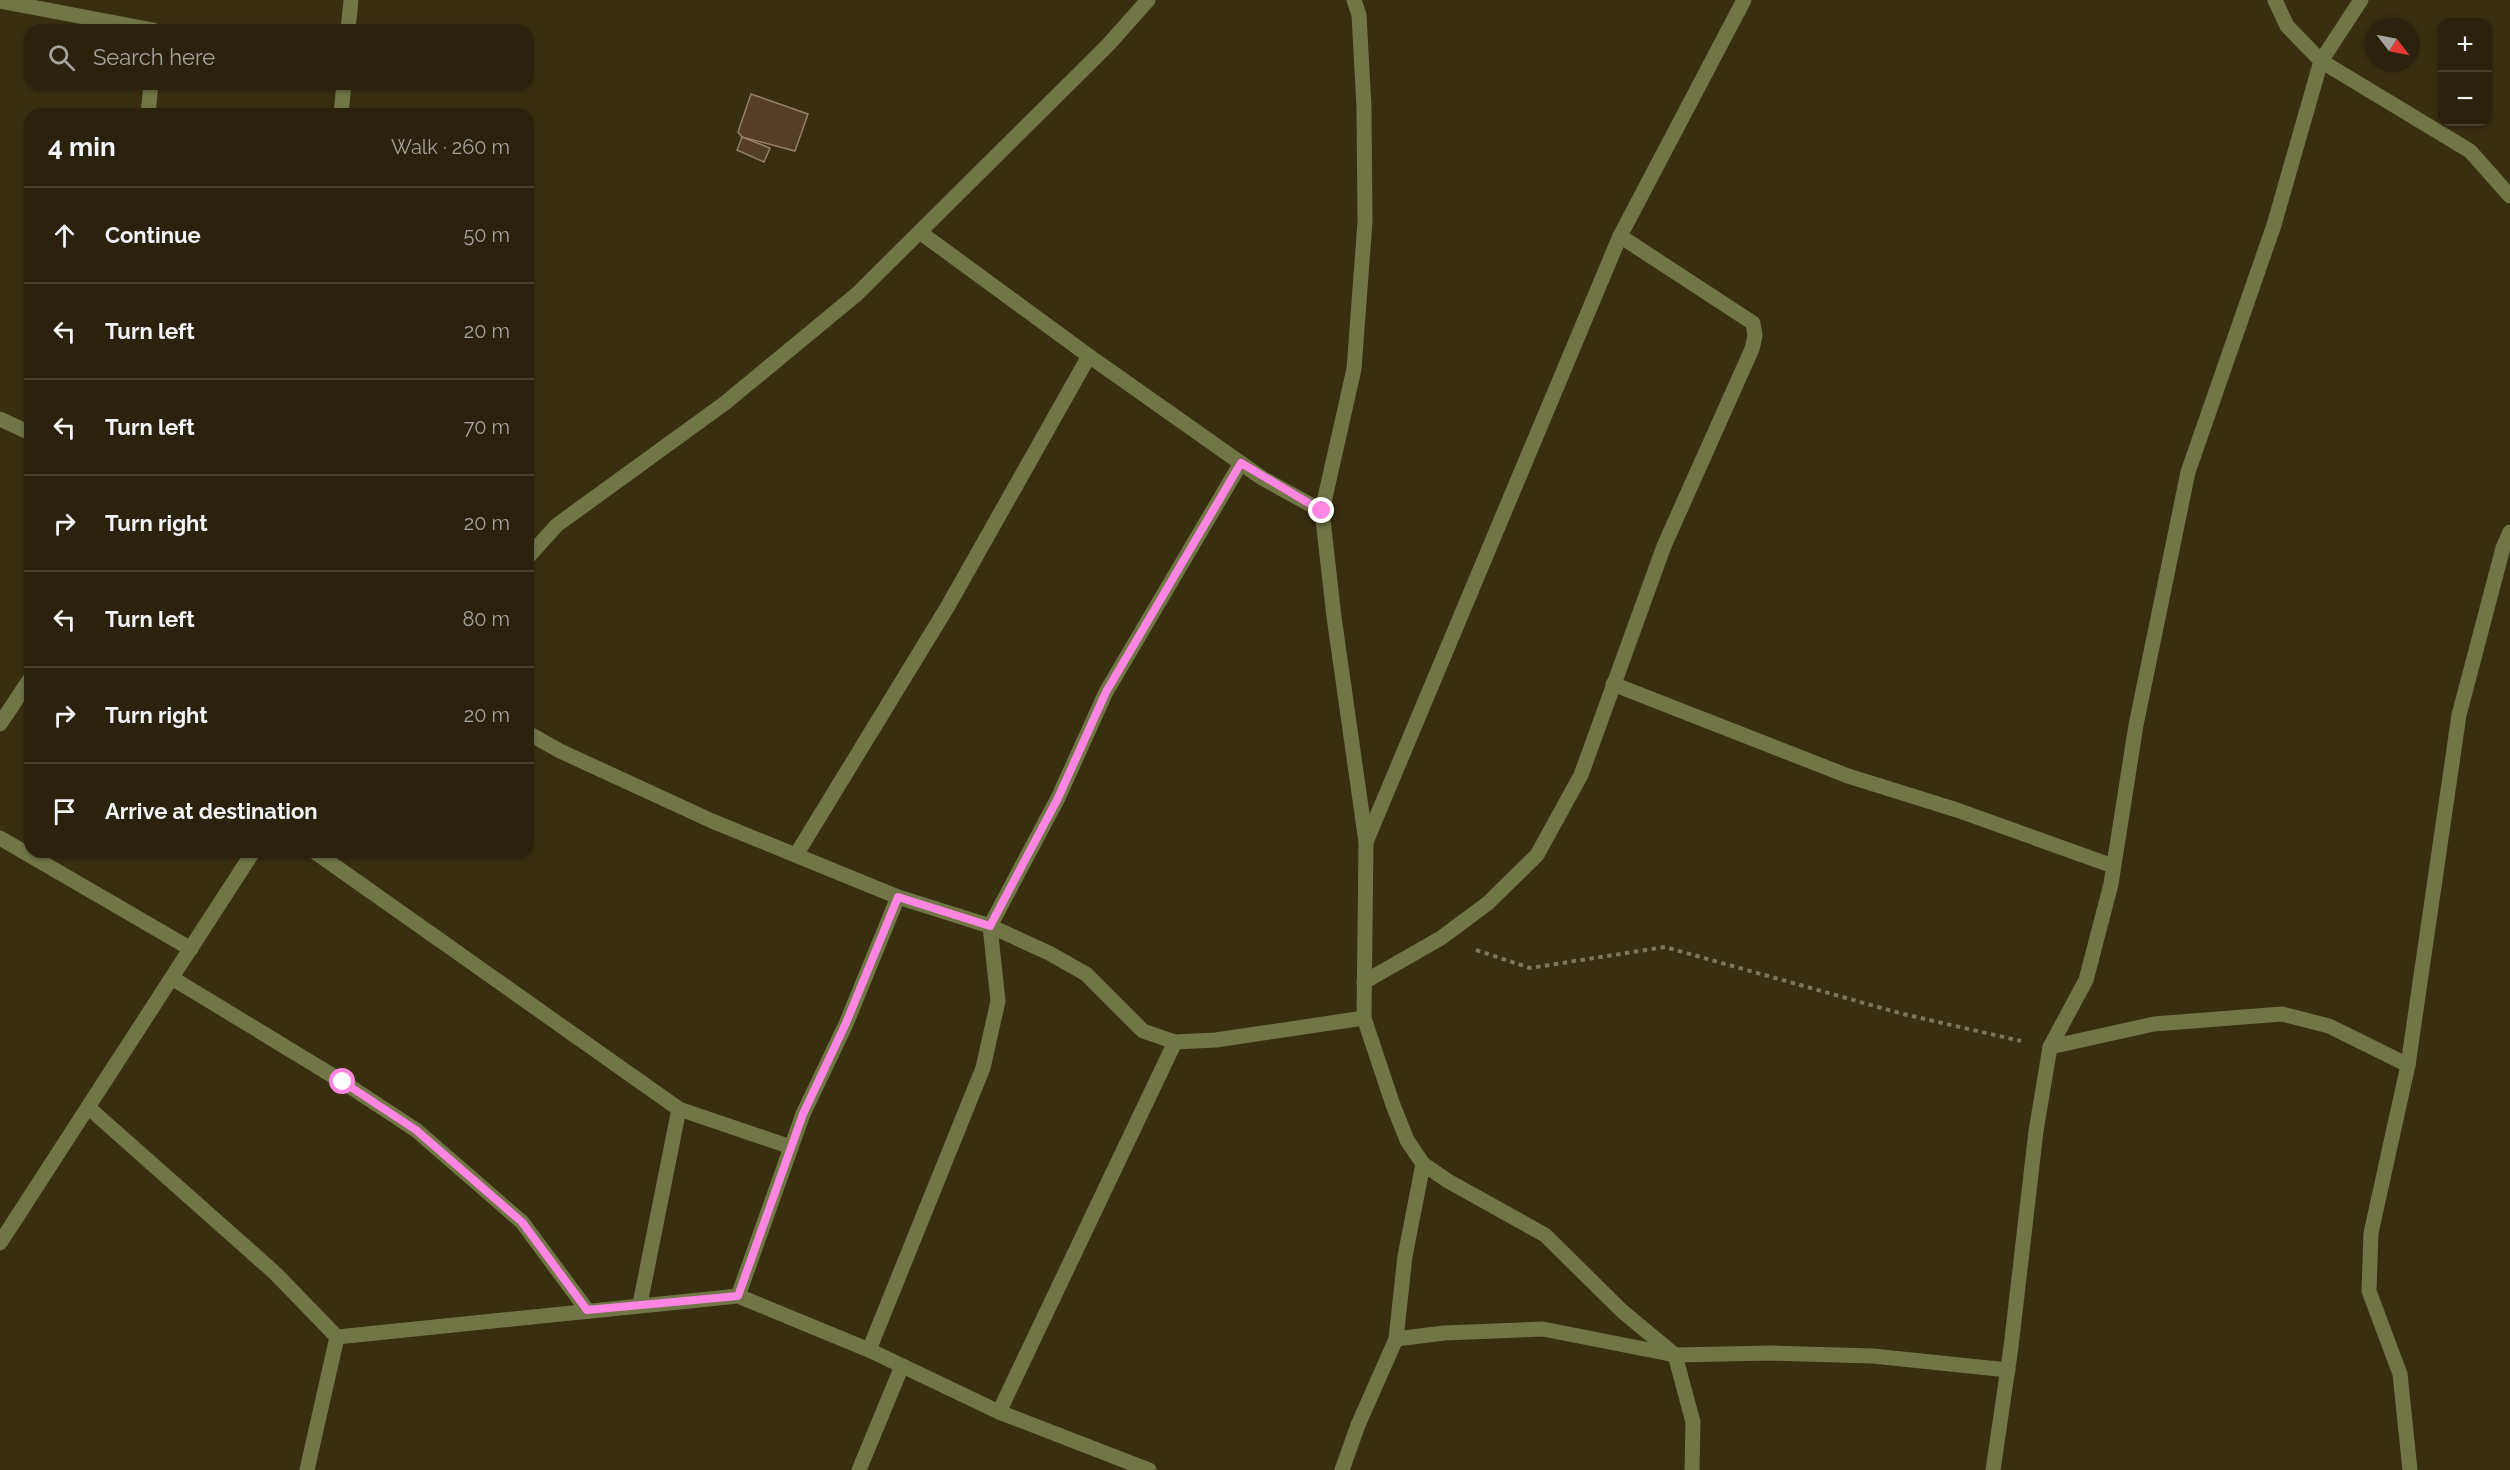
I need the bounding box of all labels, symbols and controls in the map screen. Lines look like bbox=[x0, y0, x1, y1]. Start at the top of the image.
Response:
north arrow bbox=[2366, 18, 2420, 72]
map controls bbox=[2438, 18, 2492, 126]
button: + bbox=[2438, 18, 2492, 72]
search box bbox=[24, 24, 534, 90]
icon: search bbox=[45, 41, 78, 74]
text: Search here bbox=[93, 44, 215, 70]
button: − bbox=[2438, 72, 2492, 126]
text: 4 min bbox=[48, 132, 116, 162]
text: Walk · 260 m bbox=[391, 135, 510, 159]
icon: ahead bbox=[48, 219, 81, 252]
text: Continue bbox=[105, 222, 201, 248]
text: 50 m bbox=[463, 223, 510, 247]
icon: left bbox=[48, 315, 81, 348]
text: Turn left bbox=[105, 318, 195, 344]
text: 20 m bbox=[464, 319, 510, 343]
icon: left bbox=[48, 411, 81, 444]
text: Turn left bbox=[105, 414, 195, 440]
text: 70 m bbox=[464, 415, 510, 439]
route end bbox=[1308, 497, 1334, 523]
icon: right bbox=[48, 507, 81, 540]
text: Turn right bbox=[105, 510, 208, 536]
text: 20 m bbox=[464, 511, 510, 535]
icon: left bbox=[48, 603, 81, 636]
text: Turn left bbox=[105, 606, 195, 632]
text: 80 m bbox=[462, 607, 510, 631]
icon: right bbox=[48, 699, 81, 732]
text: Turn right bbox=[105, 702, 208, 728]
text: 20 m bbox=[464, 703, 510, 727]
icon: arrive bbox=[48, 795, 81, 828]
text: Arrive at destination bbox=[105, 798, 318, 824]
route start bbox=[329, 1068, 355, 1094]

